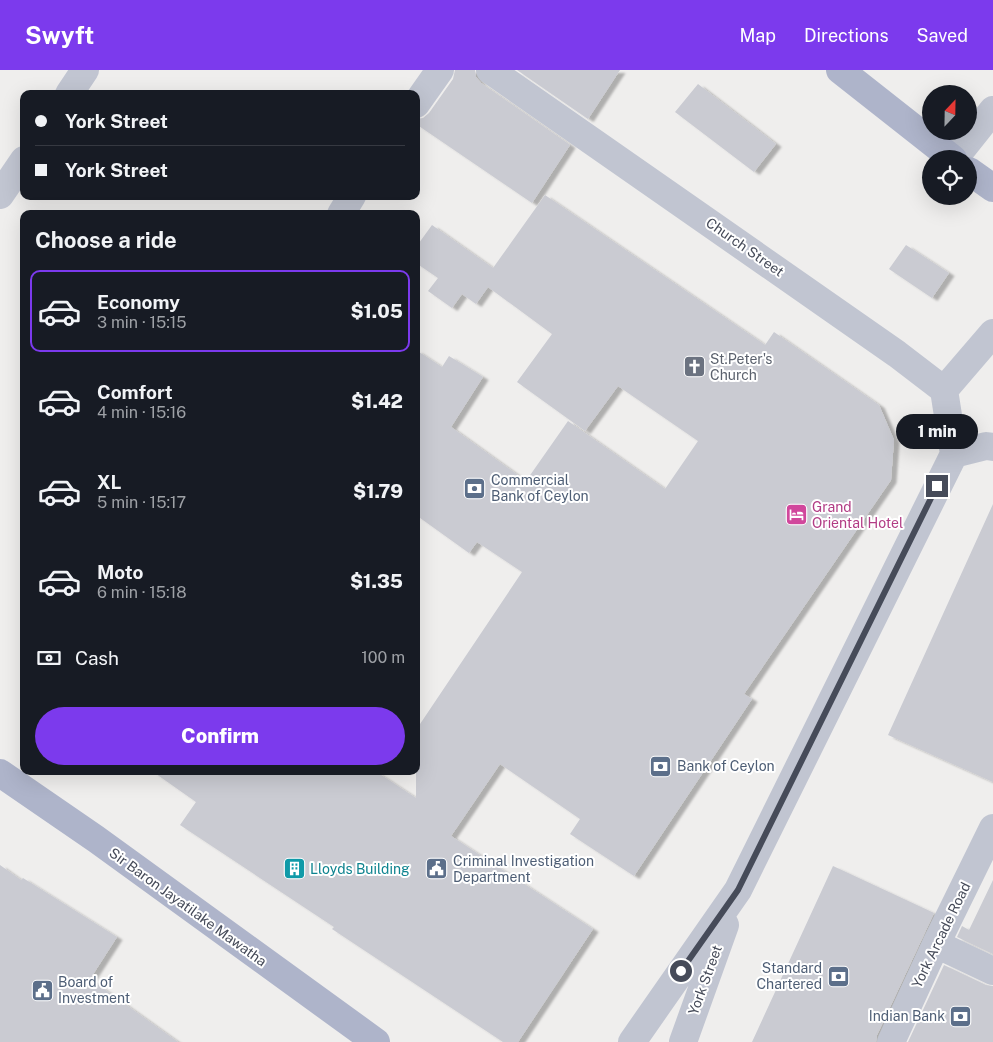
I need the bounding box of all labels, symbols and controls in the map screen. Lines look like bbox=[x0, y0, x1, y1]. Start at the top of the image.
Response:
text: Swyft bbox=[25, 21, 94, 49]
text: Map bbox=[739, 25, 776, 46]
text: Directions bbox=[804, 25, 889, 46]
text: Saved bbox=[917, 25, 968, 46]
north arrow bbox=[922, 85, 978, 140]
map controls bbox=[922, 85, 977, 205]
text: York Street bbox=[65, 110, 168, 132]
button: locate bbox=[922, 150, 977, 205]
text: York Street bbox=[65, 159, 168, 181]
street label: Church Street bbox=[703, 214, 787, 280]
text: Choose a ride bbox=[35, 227, 177, 253]
icon: car bbox=[37, 289, 82, 334]
text: Economy bbox=[97, 291, 180, 313]
text: $1.05 bbox=[350, 300, 403, 322]
text: 3 min · 15:15 bbox=[97, 313, 187, 332]
place label: St.Peter's Church bbox=[710, 351, 772, 383]
church icon: St.Peter's Church bbox=[682, 355, 706, 379]
icon: car bbox=[37, 379, 82, 424]
text: Comfort bbox=[97, 381, 173, 403]
text: $1.42 bbox=[351, 390, 403, 412]
text: 4 min · 15:16 bbox=[97, 403, 186, 422]
callout: 1 min bbox=[896, 414, 978, 448]
text: 1 min bbox=[917, 422, 957, 441]
icon: car bbox=[37, 469, 82, 514]
text: XL bbox=[97, 471, 122, 493]
place label: Commercial Bank of Ceylon bbox=[491, 472, 589, 504]
route end bbox=[926, 475, 948, 497]
bank icon: Commercial Bank of Ceylon bbox=[463, 476, 487, 500]
text: $1.79 bbox=[353, 480, 403, 502]
text: 5 min · 15:17 bbox=[97, 493, 186, 512]
place label: Grand Oriental Hotel bbox=[812, 499, 903, 531]
hotel icon: Grand Oriental Hotel bbox=[784, 503, 808, 527]
icon: car bbox=[37, 559, 82, 604]
text: Moto bbox=[97, 561, 143, 583]
text: $1.35 bbox=[350, 570, 403, 592]
text: 6 min · 15:18 bbox=[97, 583, 187, 602]
icon: cash bbox=[35, 644, 63, 672]
text: Cash bbox=[75, 647, 119, 669]
text: 100 m bbox=[361, 648, 405, 667]
button: Confirm bbox=[35, 707, 405, 765]
bank icon: Bank of Ceylon bbox=[649, 754, 673, 778]
place label: Bank of Ceylon bbox=[677, 758, 775, 774]
street label: Sir Baron Jayatilake Mawatha bbox=[106, 845, 270, 969]
place label: Criminal Investigation Department bbox=[453, 853, 594, 885]
building icon: Lloyds Building bbox=[282, 857, 306, 881]
public building icon: Criminal Investigation Department bbox=[425, 857, 449, 881]
place label: Lloyds Building bbox=[310, 861, 410, 877]
street label: York Arcade Road bbox=[908, 880, 974, 990]
street label: York Street bbox=[685, 943, 725, 1017]
route start bbox=[670, 960, 692, 982]
place label: Standard Chartered bbox=[756, 960, 822, 992]
bank icon: Standard Chartered bbox=[826, 964, 850, 988]
place label: Board of Investment bbox=[58, 974, 130, 1006]
public building icon: Board of Investment bbox=[30, 978, 54, 1002]
bank icon: Indian Bank bbox=[949, 1004, 973, 1028]
place label: Indian Bank bbox=[869, 1008, 945, 1024]

